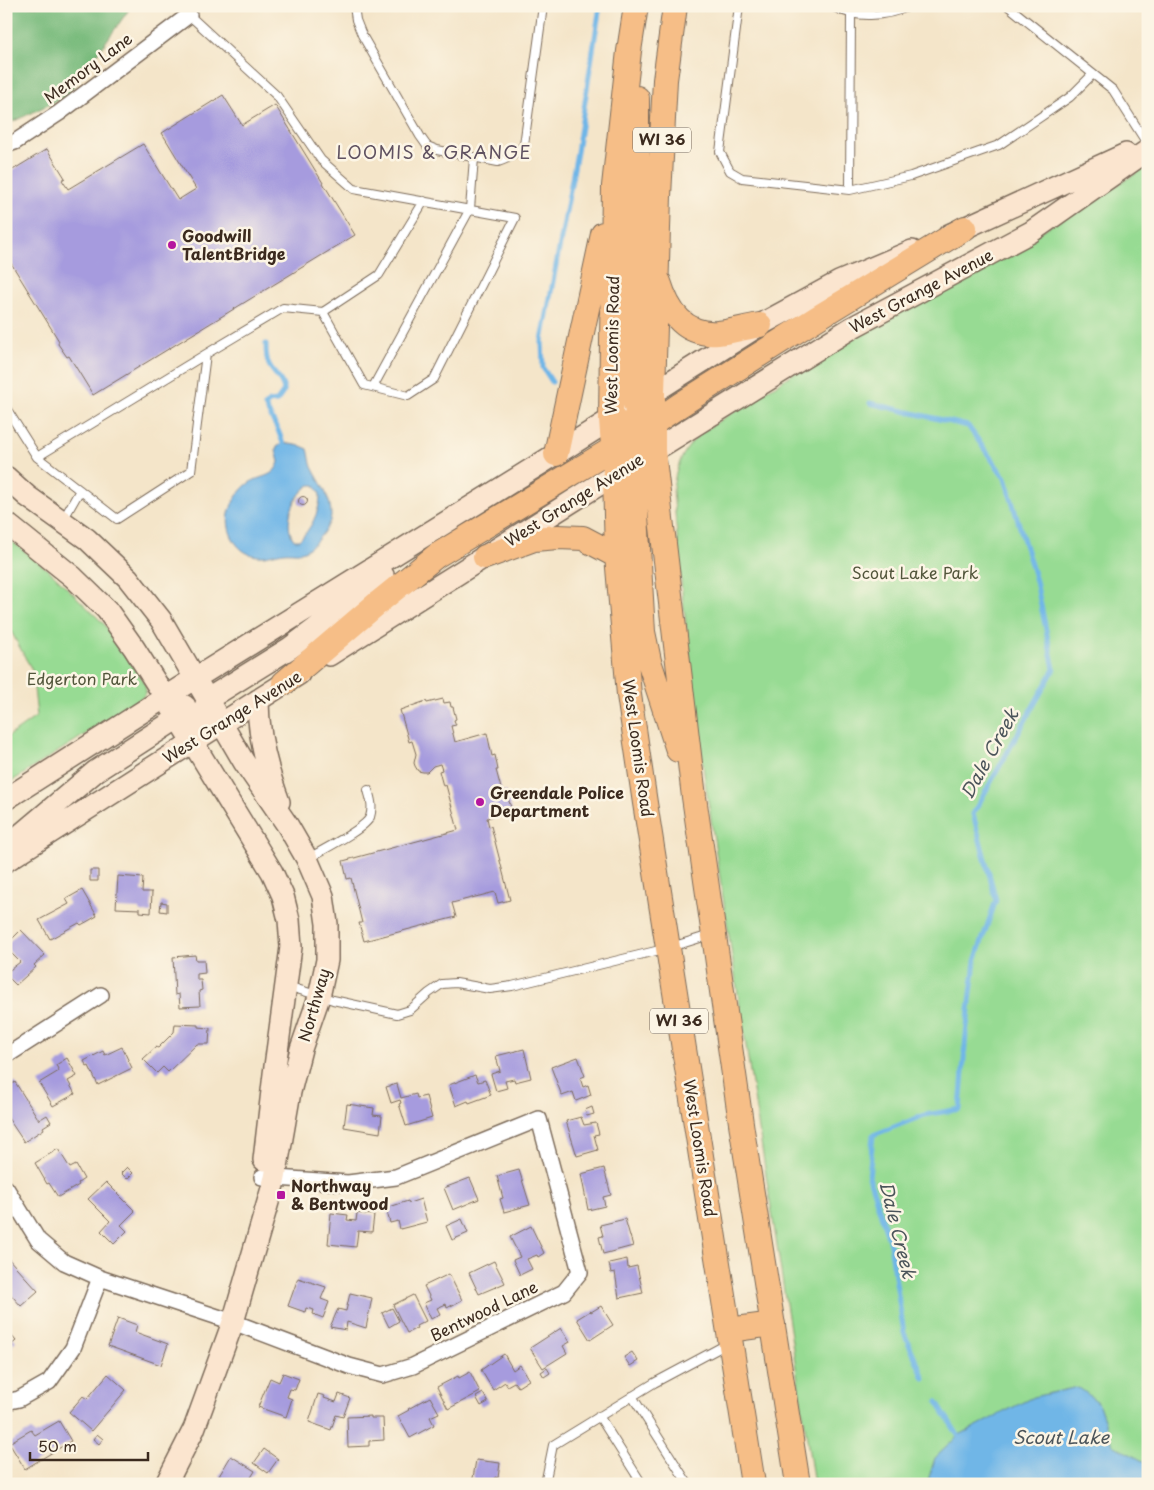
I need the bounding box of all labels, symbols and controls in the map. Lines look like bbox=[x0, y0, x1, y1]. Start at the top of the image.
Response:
street label: Memory Lane bbox=[38, 26, 137, 109]
road number: WI 36 bbox=[633, 128, 691, 152]
district label: LOOMIS & GRANGE bbox=[336, 138, 532, 165]
place label: Goodwill TalentBridge bbox=[182, 223, 286, 265]
marker: Goodwill TalentBridge bbox=[166, 239, 178, 251]
street label: West Grange Avenue bbox=[844, 242, 997, 338]
street label: West Loomis Road bbox=[598, 275, 624, 414]
street label: West Grange Avenue bbox=[499, 446, 648, 552]
park label: Scout Lake Park bbox=[852, 560, 979, 584]
street label: West Grange Avenue bbox=[157, 663, 306, 769]
park label: Edgerton Park bbox=[27, 666, 138, 690]
street label: West Loomis Road bbox=[617, 678, 661, 818]
water label: Dale Creek bbox=[953, 702, 1025, 803]
place label: Greendale Police Department bbox=[490, 780, 624, 822]
marker: Greendale Police Department bbox=[474, 796, 486, 808]
street label: Northway bbox=[291, 965, 335, 1044]
road number: WI 36 bbox=[650, 1008, 708, 1034]
street label: West Loomis Road bbox=[678, 1078, 724, 1218]
place label: Northway & Bentwood bbox=[291, 1173, 388, 1215]
water label: Dale Creek bbox=[873, 1178, 924, 1282]
marker: Northway & Bentwood bbox=[275, 1189, 287, 1201]
street label: Bentwood Lane bbox=[426, 1274, 542, 1347]
water label: Scout Lake bbox=[1013, 1423, 1110, 1450]
scale bar bbox=[30, 1430, 148, 1462]
text: 50 m bbox=[38, 1434, 77, 1457]

